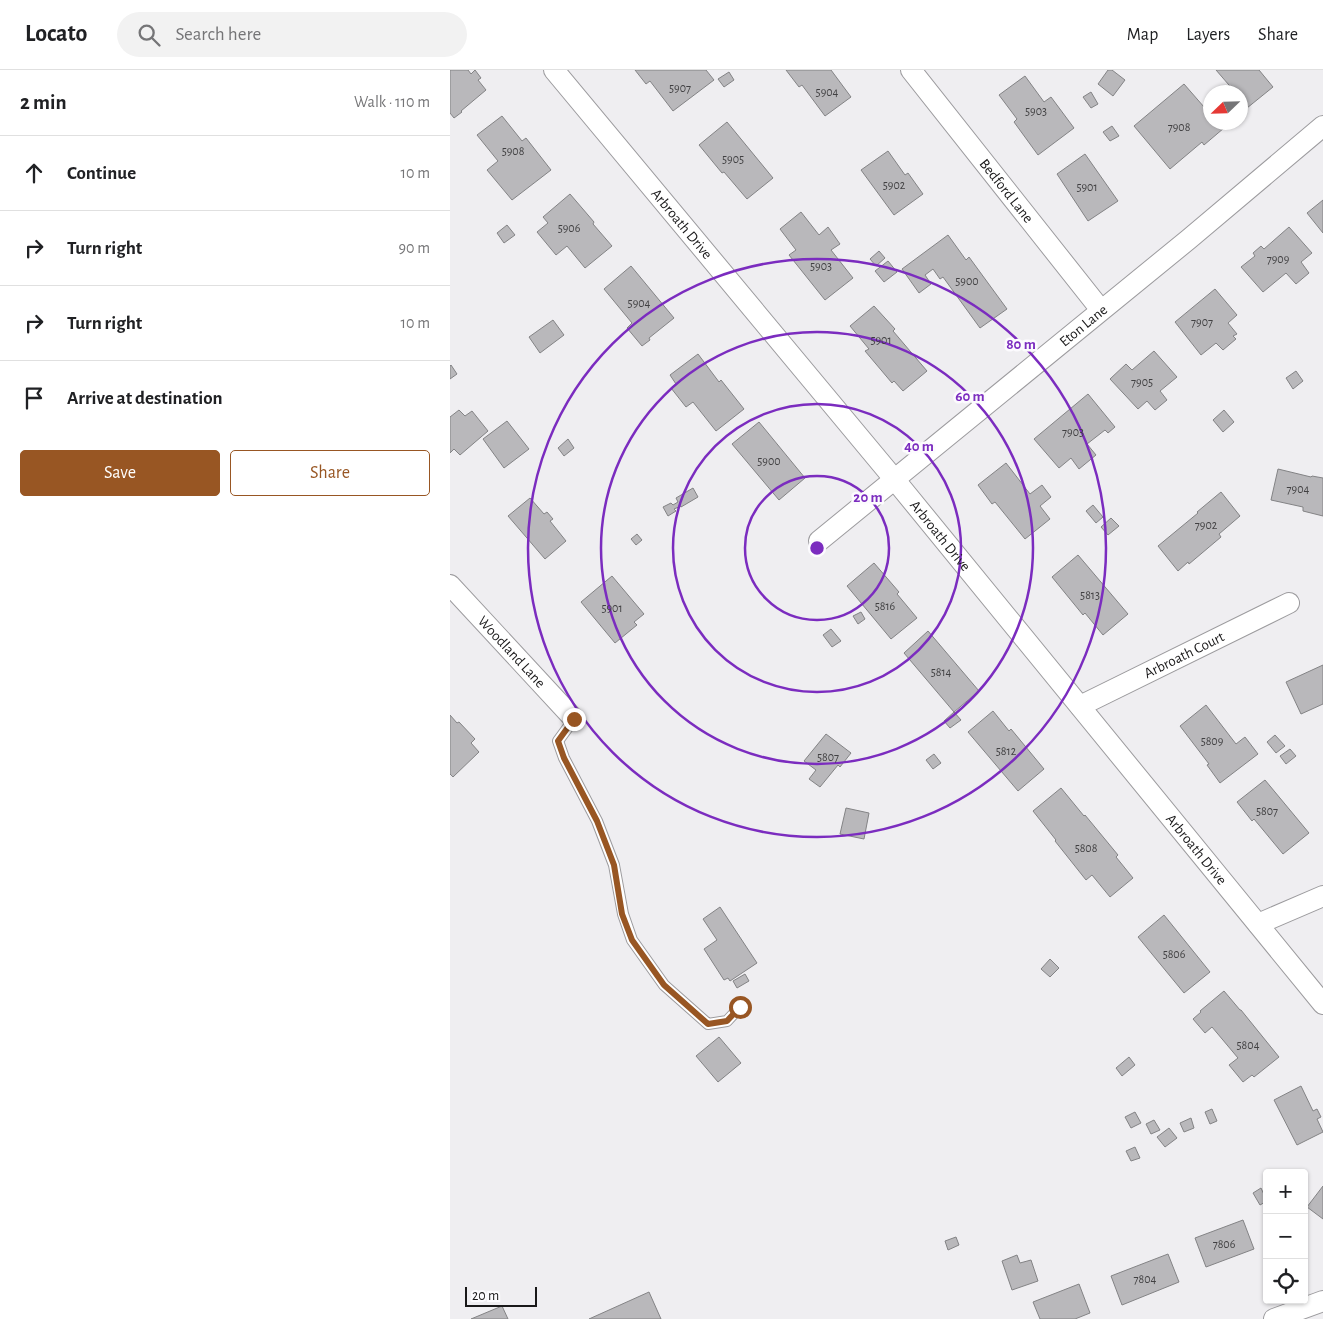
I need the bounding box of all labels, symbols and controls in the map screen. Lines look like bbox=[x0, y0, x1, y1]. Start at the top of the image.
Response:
search box bbox=[117, 12, 467, 57]
icon: search bbox=[135, 21, 163, 49]
text: Locato bbox=[25, 22, 87, 46]
text: Search here bbox=[175, 25, 261, 44]
text: Map bbox=[1127, 26, 1158, 44]
text: Layers bbox=[1186, 26, 1230, 44]
text: Share bbox=[1258, 26, 1298, 44]
house number: 5907 bbox=[669, 82, 691, 94]
north arrow bbox=[1203, 85, 1248, 130]
house number: 5904 bbox=[816, 86, 839, 98]
text: 2 min bbox=[20, 92, 67, 113]
text: Walk · 110 m bbox=[354, 94, 430, 110]
house number: 5903 bbox=[1025, 105, 1047, 117]
house number: 7908 bbox=[1168, 121, 1191, 133]
house number: 5908 bbox=[502, 145, 525, 157]
house number: 5905 bbox=[722, 153, 744, 165]
street label: Bedford Lane bbox=[977, 156, 1036, 226]
icon: ahead bbox=[20, 159, 48, 187]
text: Continue bbox=[67, 164, 136, 183]
text: 10 m bbox=[401, 165, 430, 181]
house number: 5902 bbox=[883, 179, 906, 191]
house number: 5901 bbox=[1076, 181, 1098, 193]
street label: Arbroath Drive bbox=[648, 186, 715, 262]
house number: 5906 bbox=[558, 222, 581, 234]
icon: right bbox=[20, 234, 48, 262]
text: Turn right bbox=[67, 239, 142, 258]
text: 90 m bbox=[399, 240, 430, 256]
house number: 7909 bbox=[1267, 253, 1290, 265]
house number: 5903 bbox=[810, 260, 832, 272]
house number: 5900 bbox=[955, 275, 979, 287]
house number: 5904 bbox=[628, 297, 651, 309]
street label: Eton Lane bbox=[1056, 302, 1110, 349]
icon: right bbox=[20, 309, 48, 337]
text: Turn right bbox=[67, 314, 142, 333]
text: 10 m bbox=[401, 315, 430, 331]
house number: 7907 bbox=[1191, 316, 1213, 328]
house number: 5901 bbox=[870, 334, 892, 346]
text: 80 m bbox=[1006, 337, 1036, 352]
house number: 7905 bbox=[1131, 376, 1153, 388]
icon: arrive bbox=[20, 384, 48, 412]
text: Arrive at destination bbox=[67, 389, 223, 408]
text: 60 m bbox=[955, 389, 985, 404]
house number: 7903 bbox=[1062, 426, 1084, 438]
text: 40 m bbox=[904, 439, 934, 454]
button: Save bbox=[20, 450, 220, 496]
button: Share bbox=[230, 450, 430, 496]
house number: 5900 bbox=[757, 455, 781, 467]
house number: 7904 bbox=[1287, 483, 1310, 495]
text: 20 m bbox=[853, 490, 883, 505]
street label: Arbroath Drive bbox=[907, 497, 974, 574]
house number: 7902 bbox=[1195, 519, 1218, 531]
centre of rings bbox=[808, 539, 826, 557]
house number: 5813 bbox=[1080, 589, 1100, 601]
house number: 5816 bbox=[875, 600, 896, 612]
house number: 5901 bbox=[601, 602, 623, 614]
street label: Woodland Lane bbox=[475, 613, 548, 691]
street label: Arbroath Court bbox=[1142, 629, 1227, 681]
house number: 5814 bbox=[931, 666, 952, 678]
route end bbox=[563, 708, 586, 731]
house number: 5809 bbox=[1201, 735, 1224, 747]
house number: 5812 bbox=[996, 745, 1017, 757]
house number: 5807 bbox=[817, 751, 839, 763]
house number: 5807 bbox=[1256, 805, 1278, 817]
street label: Arbroath Drive bbox=[1163, 811, 1230, 888]
house number: 5808 bbox=[1075, 842, 1098, 854]
house number: 5806 bbox=[1163, 948, 1186, 960]
route start bbox=[729, 996, 752, 1019]
house number: 5804 bbox=[1237, 1039, 1260, 1051]
map controls bbox=[1263, 1169, 1308, 1304]
button: + bbox=[1263, 1169, 1308, 1214]
button: − bbox=[1263, 1214, 1308, 1259]
house number: 7806 bbox=[1213, 1238, 1236, 1250]
button: locate bbox=[1263, 1259, 1308, 1304]
house number: 7804 bbox=[1134, 1273, 1157, 1285]
scale bar bbox=[465, 1284, 538, 1307]
text: 20 m bbox=[472, 1289, 499, 1303]

